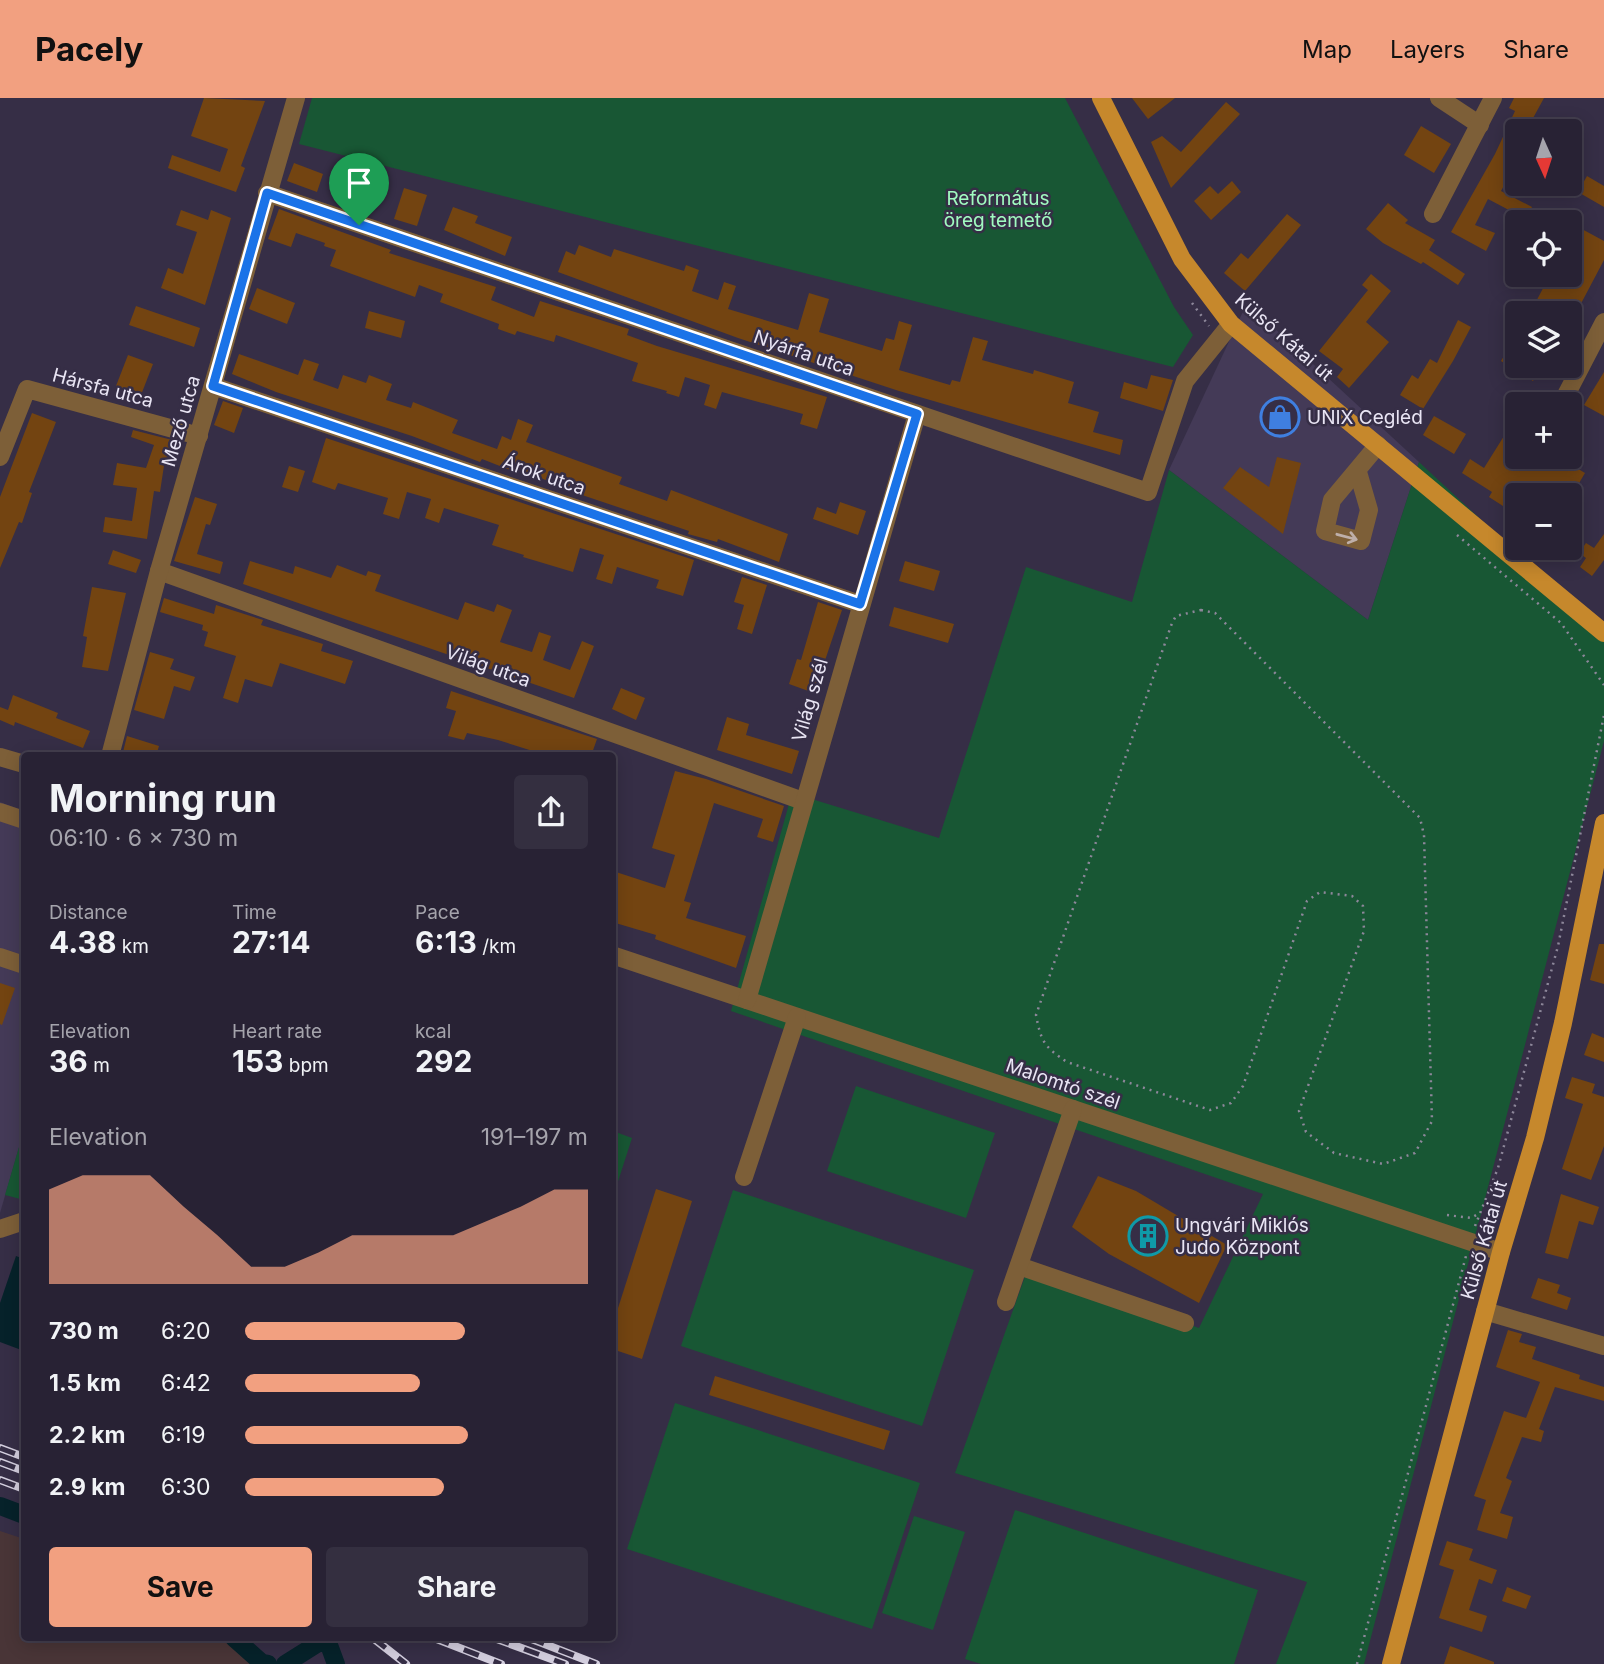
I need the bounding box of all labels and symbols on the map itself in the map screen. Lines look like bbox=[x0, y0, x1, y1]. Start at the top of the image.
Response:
north arrow bbox=[1505, 119, 1582, 196]
pin bbox=[329, 153, 389, 225]
park label: Református öreg temető bbox=[944, 187, 1052, 232]
street label: Külső Kátai út bbox=[1230, 288, 1338, 386]
street label: Nyárfa utca bbox=[751, 325, 857, 381]
street label: Hársfa utca bbox=[50, 363, 156, 413]
street label: Mező utca bbox=[157, 373, 205, 469]
shop icon: UNIX Cegléd bbox=[1259, 396, 1301, 438]
place label: UNIX Cegléd bbox=[1307, 406, 1423, 429]
street label: Árok utca bbox=[500, 449, 589, 500]
one-way arrow bbox=[1335, 531, 1358, 544]
street label: Világ utca bbox=[442, 640, 534, 692]
street label: Világ szél bbox=[787, 656, 833, 744]
street label: Malomtó szél bbox=[1003, 1054, 1123, 1114]
street label: Külső Kátai út bbox=[1456, 1178, 1512, 1302]
place label: Ungvári Miklós Judo Központ bbox=[1175, 1214, 1309, 1259]
building icon: Ungvári Miklós Judo Központ bbox=[1127, 1215, 1169, 1257]

